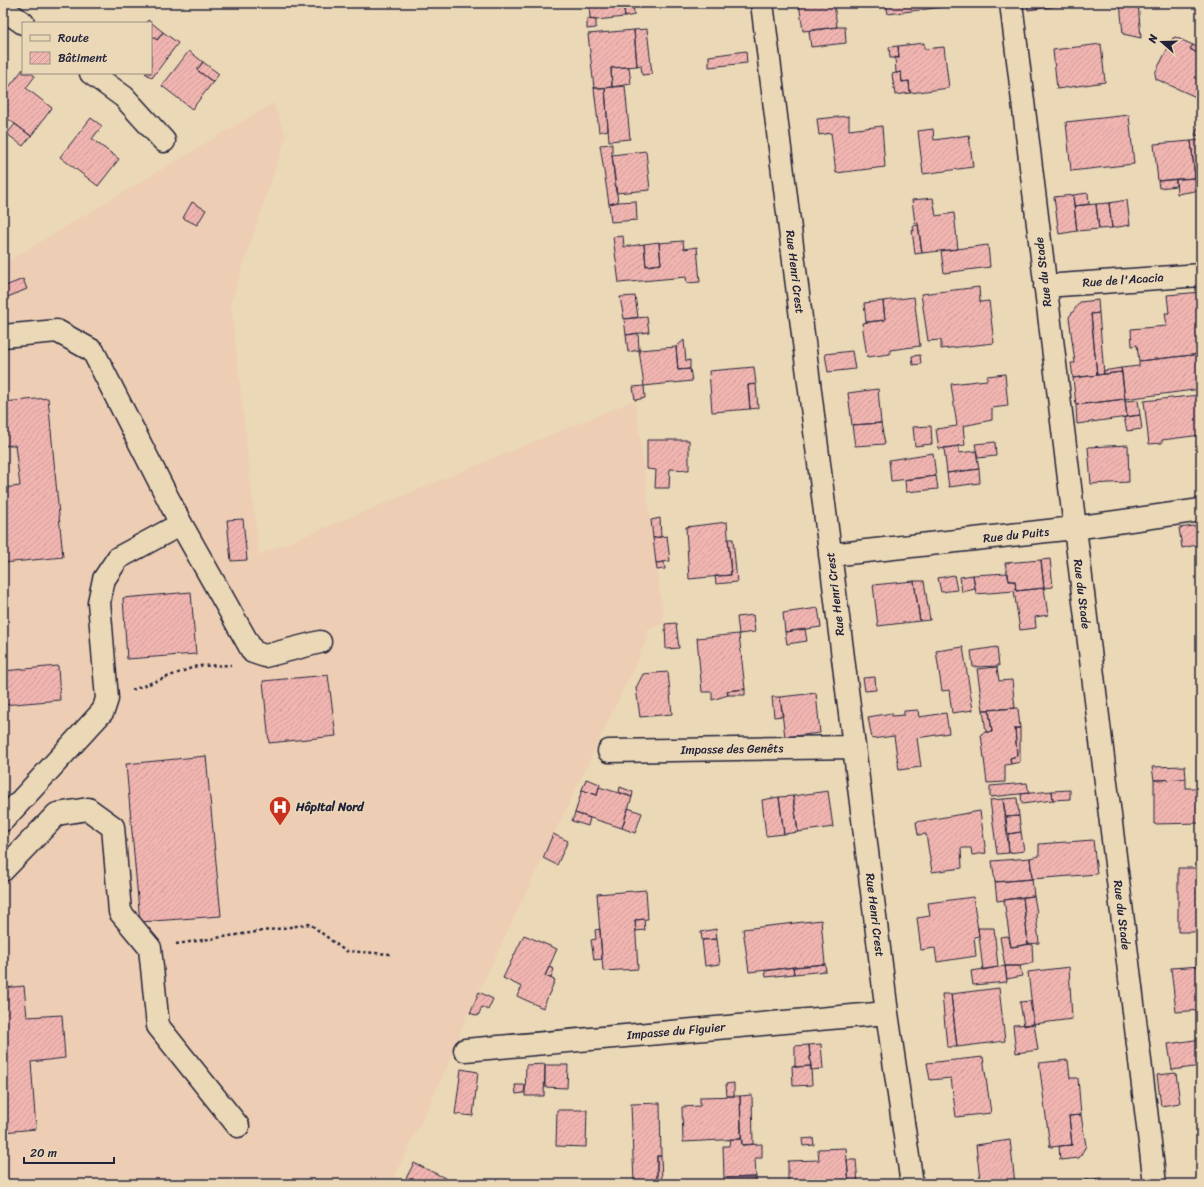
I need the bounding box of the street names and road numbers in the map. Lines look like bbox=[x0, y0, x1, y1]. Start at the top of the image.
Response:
street label: Rue Henri Crest bbox=[779, 229, 811, 315]
street label: Rue du Stade bbox=[1028, 236, 1058, 308]
street label: Rue de l'Acacia bbox=[1082, 266, 1164, 294]
street label: Rue du Puits bbox=[982, 521, 1050, 549]
street label: Rue Henri Crest bbox=[819, 551, 851, 637]
street label: Rue du Stade bbox=[1067, 558, 1097, 630]
street label: Impasse des Genêts bbox=[679, 737, 784, 761]
street label: Rue Henri Crest bbox=[859, 872, 891, 958]
street label: Rue du Stade bbox=[1107, 879, 1137, 951]
street label: Impasse du Figuier bbox=[625, 1016, 727, 1046]

